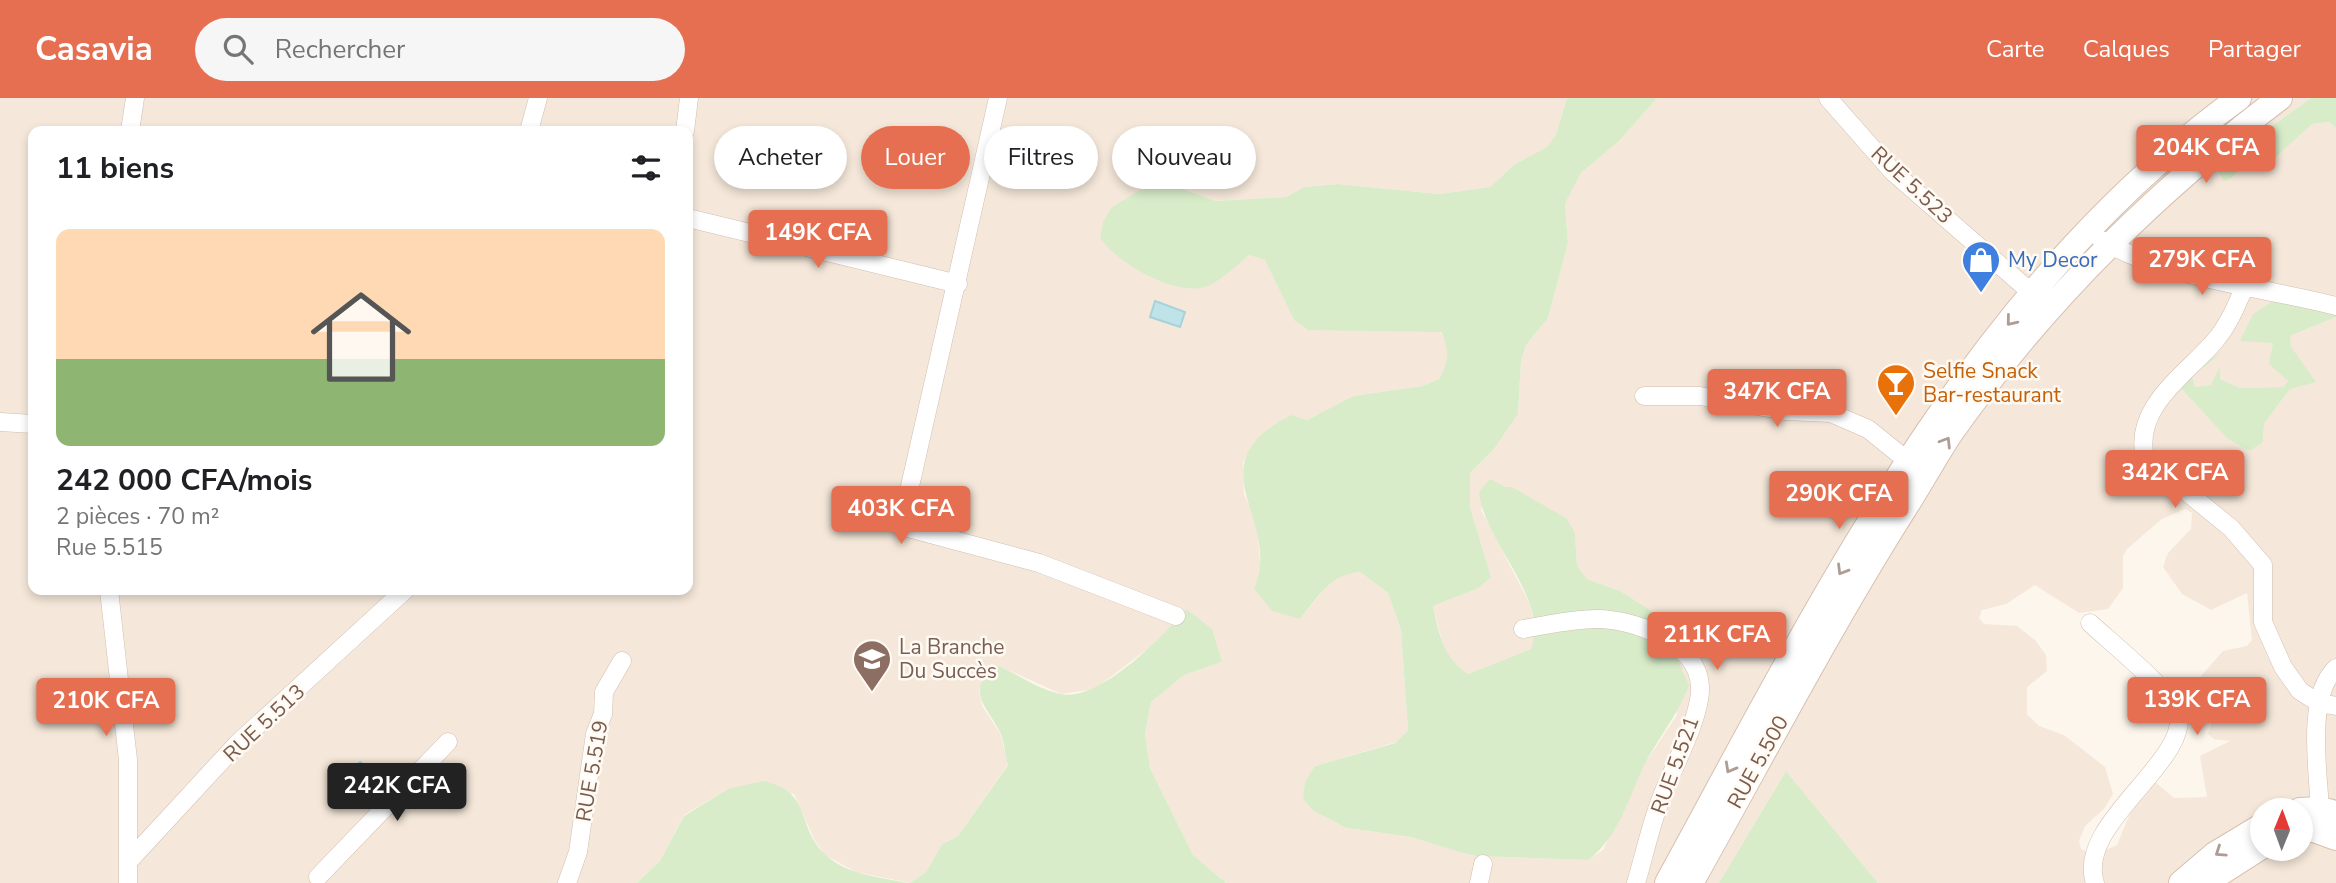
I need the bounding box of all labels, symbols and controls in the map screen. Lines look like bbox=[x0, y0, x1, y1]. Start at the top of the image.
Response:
search box bbox=[195, 18, 685, 81]
text: Casavia bbox=[35, 27, 153, 72]
icon: search bbox=[219, 30, 257, 68]
text: Rechercher bbox=[275, 32, 405, 67]
text: Carte bbox=[1986, 33, 2045, 65]
text: Calques bbox=[2083, 33, 2170, 65]
text: Partager bbox=[2208, 33, 2301, 65]
chip: Acheter bbox=[714, 126, 847, 189]
chip: Louer bbox=[861, 126, 970, 189]
chip: Filtres bbox=[984, 126, 1098, 189]
chip: Nouveau bbox=[1112, 126, 1256, 189]
pin: 204K CFA bbox=[2134, 126, 2278, 185]
text: 204K CFA bbox=[2152, 132, 2260, 163]
street label: RUE 5.523 bbox=[1865, 140, 1959, 230]
text: 11 biens bbox=[56, 148, 174, 189]
icon: filters bbox=[627, 149, 665, 187]
pin: 149K CFA bbox=[746, 211, 890, 270]
text: 149K CFA bbox=[764, 217, 872, 248]
pin: 279K CFA bbox=[2130, 238, 2274, 297]
shop icon: My Decor bbox=[1960, 239, 2002, 294]
text: 279K CFA bbox=[2148, 244, 2256, 275]
place label: My Decor bbox=[2008, 246, 2098, 274]
icon: home bbox=[298, 274, 424, 400]
one-way arrow bbox=[2006, 313, 2019, 325]
place label: Selfie Snack Bar-restaurant bbox=[1923, 357, 2062, 409]
bar icon: Selfie Snack Bar-restaurant bbox=[1875, 362, 1917, 417]
pin: 347K CFA bbox=[1705, 370, 1849, 429]
text: 347K CFA bbox=[1723, 376, 1831, 407]
one-way arrow bbox=[1937, 437, 1950, 450]
pin: 342K CFA bbox=[2103, 450, 2247, 510]
text: 342K CFA bbox=[2121, 457, 2229, 488]
text: 242 000 CFA/mois bbox=[56, 460, 312, 501]
pin: 290K CFA bbox=[1767, 472, 1911, 531]
text: 290K CFA bbox=[1785, 478, 1893, 509]
pin: 403K CFA bbox=[829, 486, 973, 546]
text: 403K CFA bbox=[847, 493, 955, 524]
text: 2 pièces · 70 m² bbox=[56, 501, 219, 532]
text: Rue 5.515 bbox=[56, 532, 163, 563]
one-way arrow bbox=[1837, 562, 1850, 575]
pin: 211K CFA bbox=[1645, 612, 1789, 672]
text: 211K CFA bbox=[1663, 619, 1771, 650]
place label: La Branche Du Succès bbox=[899, 633, 1004, 685]
school or university icon: La Branche Du Succès bbox=[851, 638, 893, 693]
pin: 210K CFA bbox=[34, 678, 178, 738]
street label: RUE 5.513 bbox=[217, 678, 311, 768]
pin: 139K CFA bbox=[2125, 678, 2269, 737]
text: 139K CFA bbox=[2143, 684, 2251, 715]
text: 210K CFA bbox=[52, 685, 160, 716]
street label: RUE 5.500 bbox=[1721, 711, 1795, 813]
street label: RUE 5.521 bbox=[1644, 712, 1706, 818]
street label: RUE 5.519 bbox=[569, 718, 615, 824]
one-way arrow bbox=[1725, 761, 1738, 773]
pin: 242K CFA bbox=[325, 764, 469, 823]
text: 242K CFA bbox=[343, 770, 451, 801]
north arrow bbox=[2250, 798, 2314, 861]
map controls bbox=[2250, 798, 2313, 861]
one-way arrow bbox=[2215, 843, 2228, 856]

